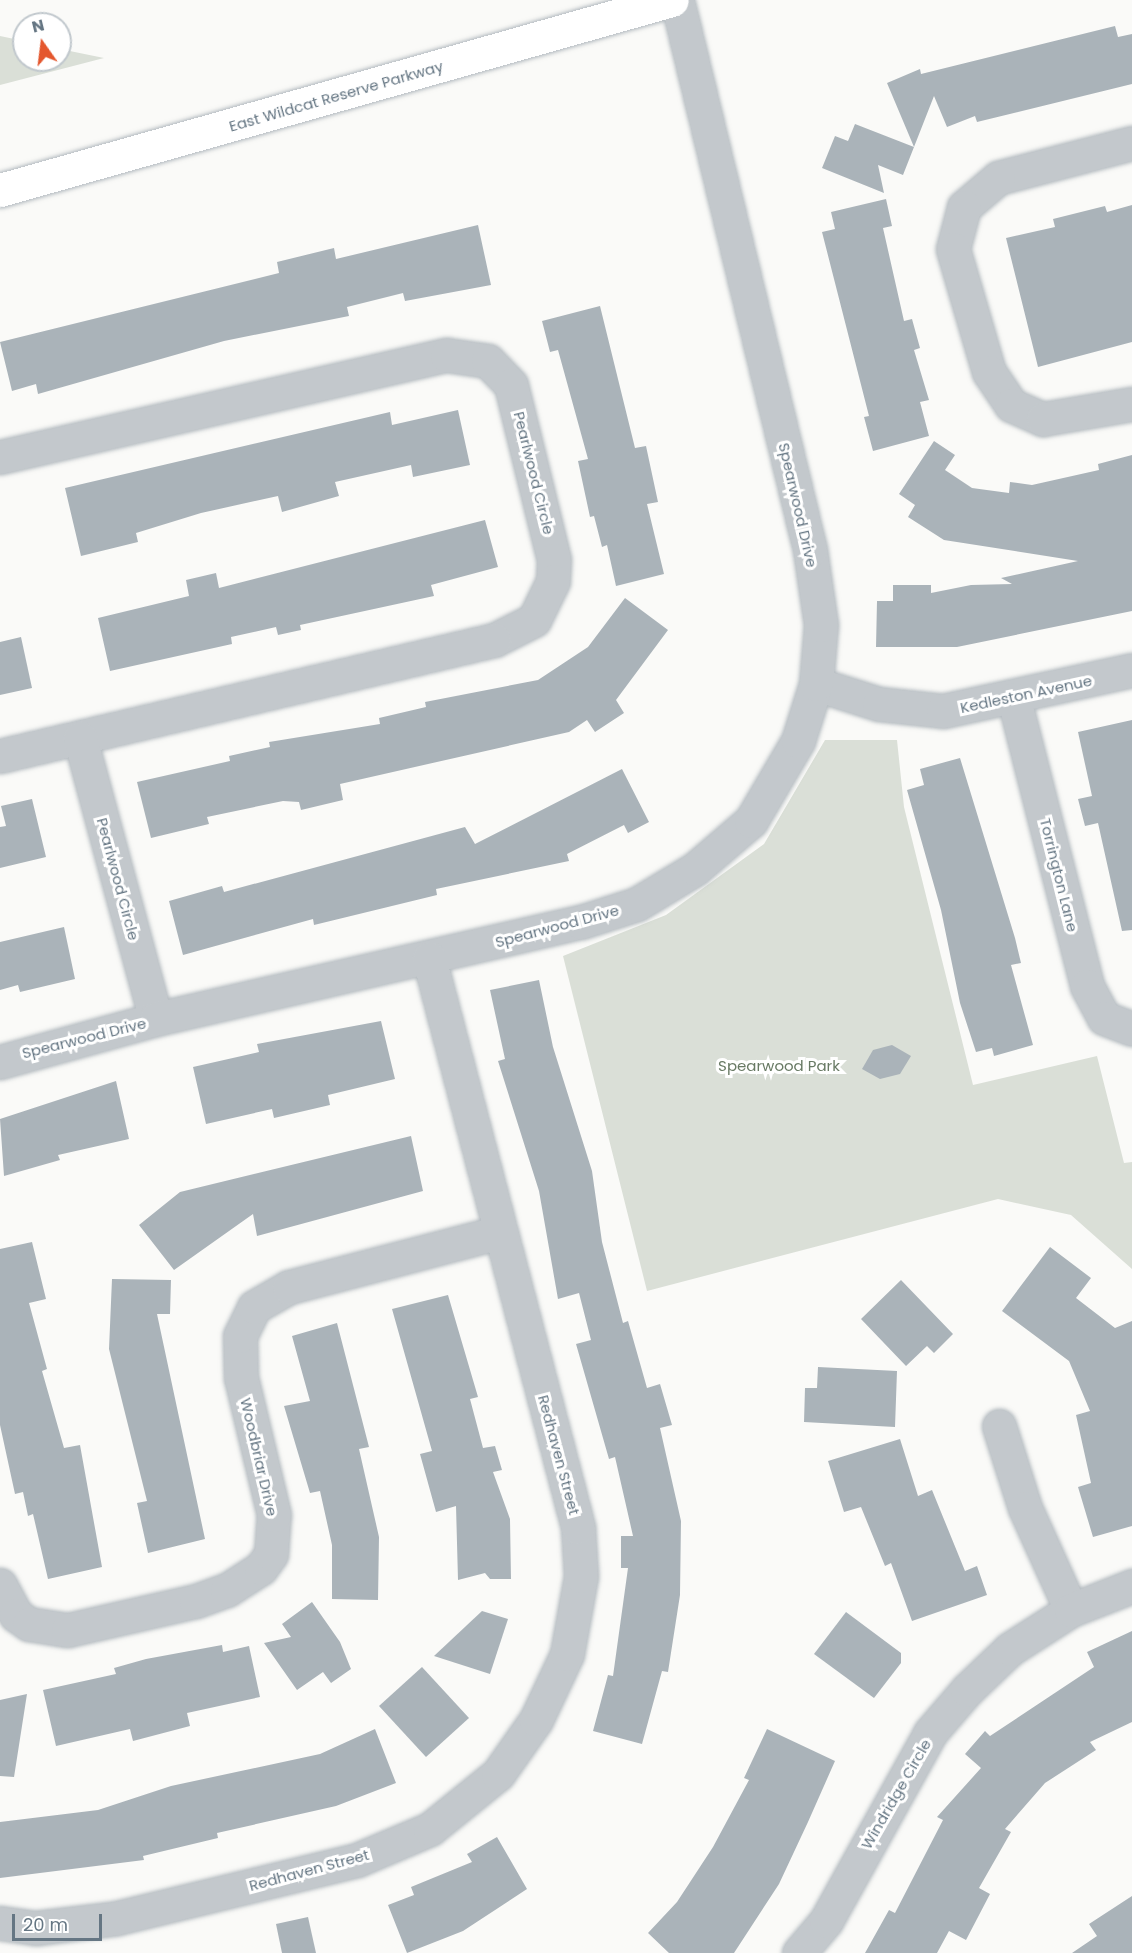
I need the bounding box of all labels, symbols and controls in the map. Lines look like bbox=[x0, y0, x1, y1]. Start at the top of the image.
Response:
north arrow bbox=[12, 12, 72, 72]
text: N bbox=[29, 13, 47, 39]
street label: East Wildcat Reserve Parkway bbox=[227, 57, 445, 135]
street label: Pearlwood Circle bbox=[510, 410, 558, 536]
street label: Spearwood Drive bbox=[775, 441, 821, 569]
street label: Kedleston Avenue bbox=[958, 671, 1094, 717]
street label: Pearlwood Circle bbox=[93, 816, 143, 942]
street label: Torrington Lane bbox=[1036, 816, 1082, 934]
street label: Spearwood Drive bbox=[493, 901, 621, 951]
street label: Spearwood Drive bbox=[20, 1014, 148, 1062]
park label: Spearwood Park bbox=[718, 1057, 840, 1075]
street label: Redhaven Street bbox=[534, 1393, 584, 1517]
street label: Woodbriar Drive bbox=[237, 1396, 281, 1518]
street label: Windridge Circle bbox=[857, 1736, 935, 1852]
street label: Redhaven Street bbox=[247, 1845, 371, 1895]
scale bar bbox=[15, 1902, 105, 1940]
text: 20 m bbox=[23, 1912, 68, 1937]

